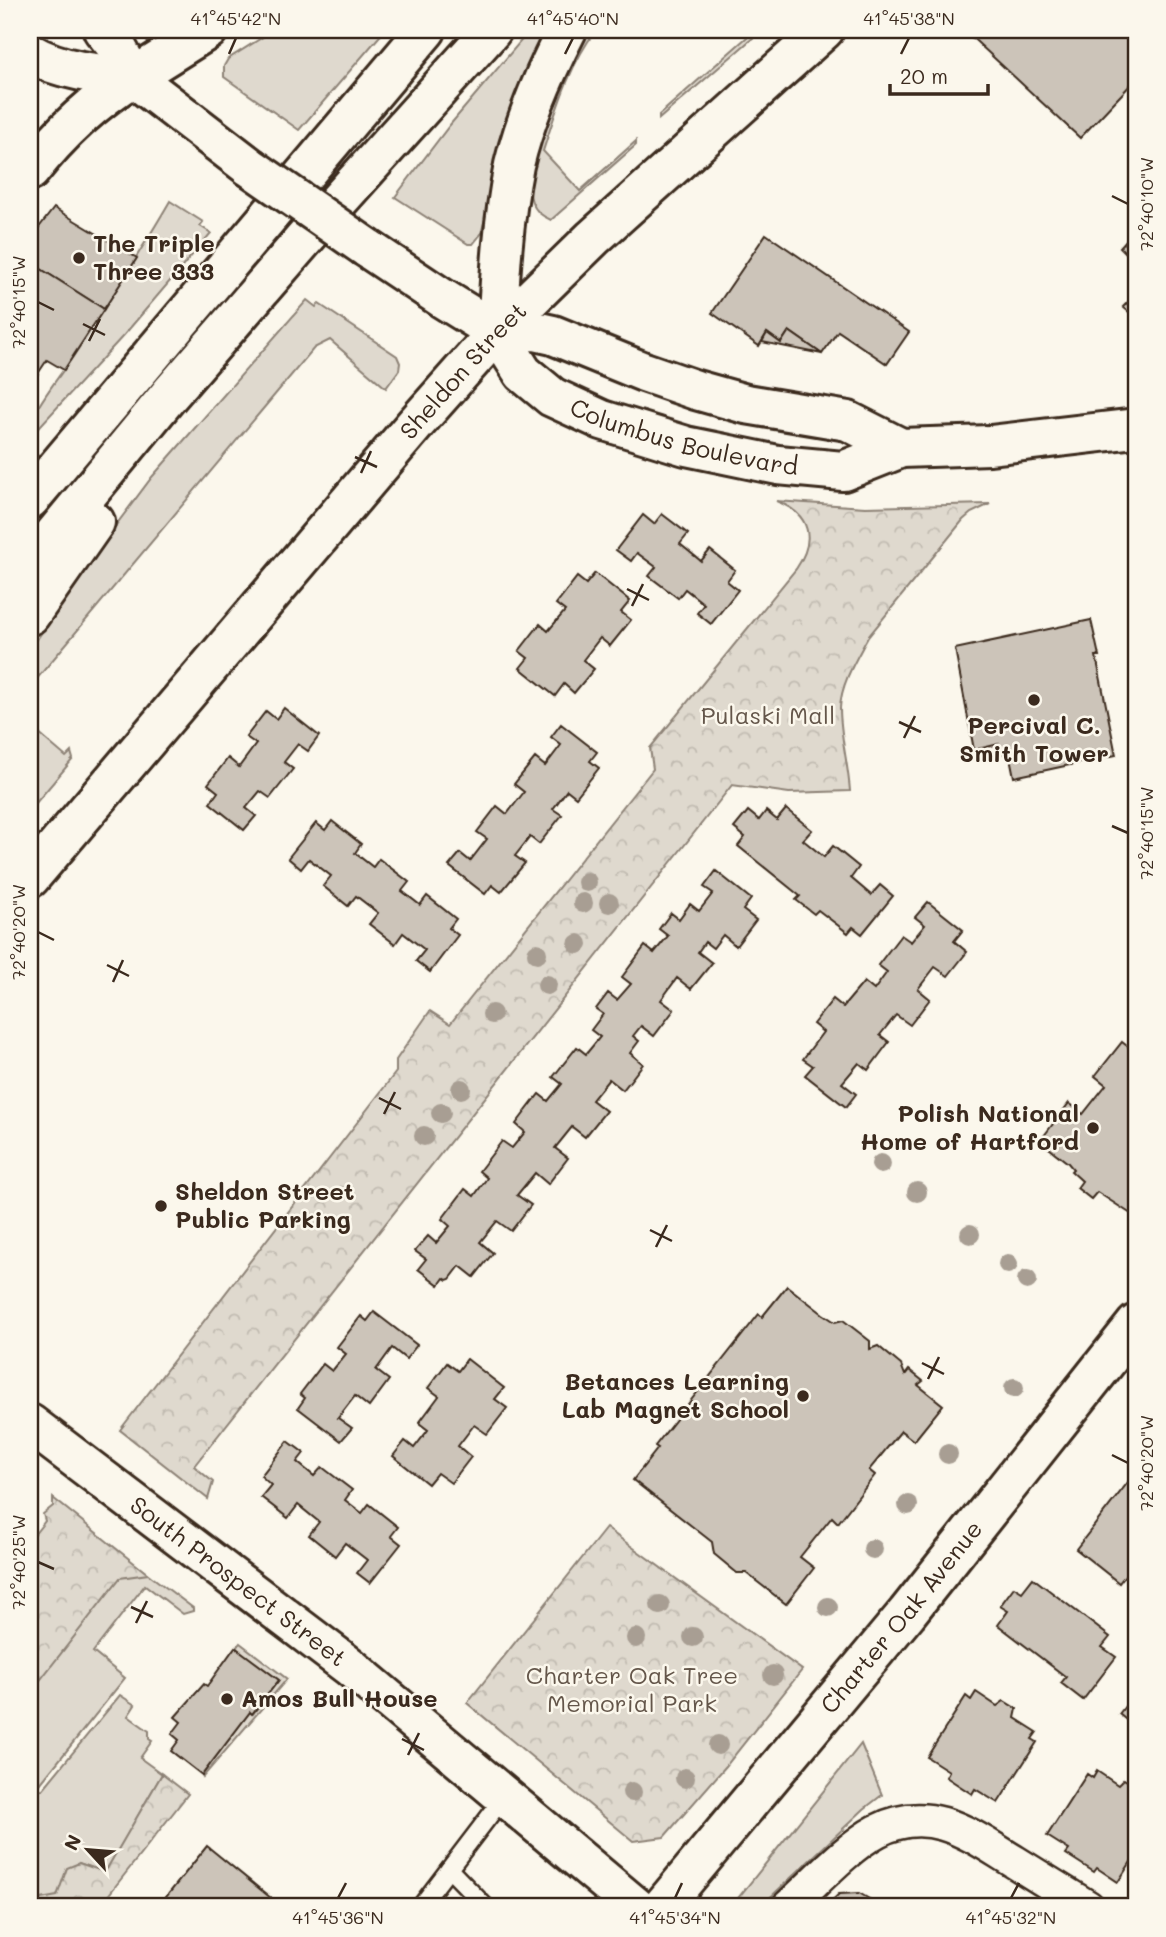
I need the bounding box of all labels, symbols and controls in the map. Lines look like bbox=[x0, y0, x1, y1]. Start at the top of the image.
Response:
text: 41°45'42"N bbox=[191, 6, 281, 30]
text: 41°45'40"N bbox=[527, 6, 619, 30]
text: 41°45'38"N bbox=[863, 6, 955, 30]
scale bar bbox=[890, 52, 988, 96]
text: 20 m bbox=[900, 62, 948, 89]
text: 72°40'10"W bbox=[1134, 157, 1158, 251]
place label: The Triple Three 333 bbox=[93, 227, 215, 286]
marker: The Triple Three 333 bbox=[71, 250, 87, 266]
text: 72°40'15"W bbox=[6, 255, 30, 349]
street label: Sheldon Street bbox=[392, 295, 532, 445]
street label: Columbus Boulevard bbox=[565, 390, 799, 481]
marker: Percival C. Smith Tower bbox=[1026, 692, 1042, 708]
park label: Pulaski Mall bbox=[701, 699, 835, 730]
place label: Percival C. Smith Tower bbox=[959, 709, 1109, 768]
text: 72°40'15"W bbox=[1134, 786, 1158, 880]
text: 72°40'20"W bbox=[6, 884, 30, 980]
place label: Polish National Home of Hartford bbox=[860, 1097, 1079, 1156]
marker: Polish National Home of Hartford bbox=[1085, 1120, 1101, 1136]
place label: Sheldon Street Public Parking bbox=[175, 1175, 354, 1234]
marker: Sheldon Street Public Parking bbox=[153, 1198, 169, 1214]
place label: Betances Learning Lab Magnet School bbox=[562, 1365, 789, 1424]
marker: Betances Learning Lab Magnet School bbox=[795, 1388, 811, 1404]
text: 72°40'20"W bbox=[1134, 1415, 1158, 1511]
street label: South Prospect Street bbox=[124, 1488, 353, 1673]
text: 72°40'25"W bbox=[6, 1514, 30, 1610]
street label: Charter Oak Avenue bbox=[813, 1514, 988, 1719]
park label: Charter Oak Tree Memorial Park bbox=[526, 1659, 738, 1718]
place label: Amos Bull House bbox=[241, 1682, 438, 1713]
marker: Amos Bull House bbox=[219, 1691, 235, 1707]
north arrow bbox=[52, 1814, 122, 1884]
text: N bbox=[58, 1830, 87, 1854]
text: 41°45'36"N bbox=[292, 1905, 384, 1929]
text: 41°45'34"N bbox=[629, 1905, 721, 1929]
text: 41°45'32"N bbox=[966, 1905, 1056, 1929]

